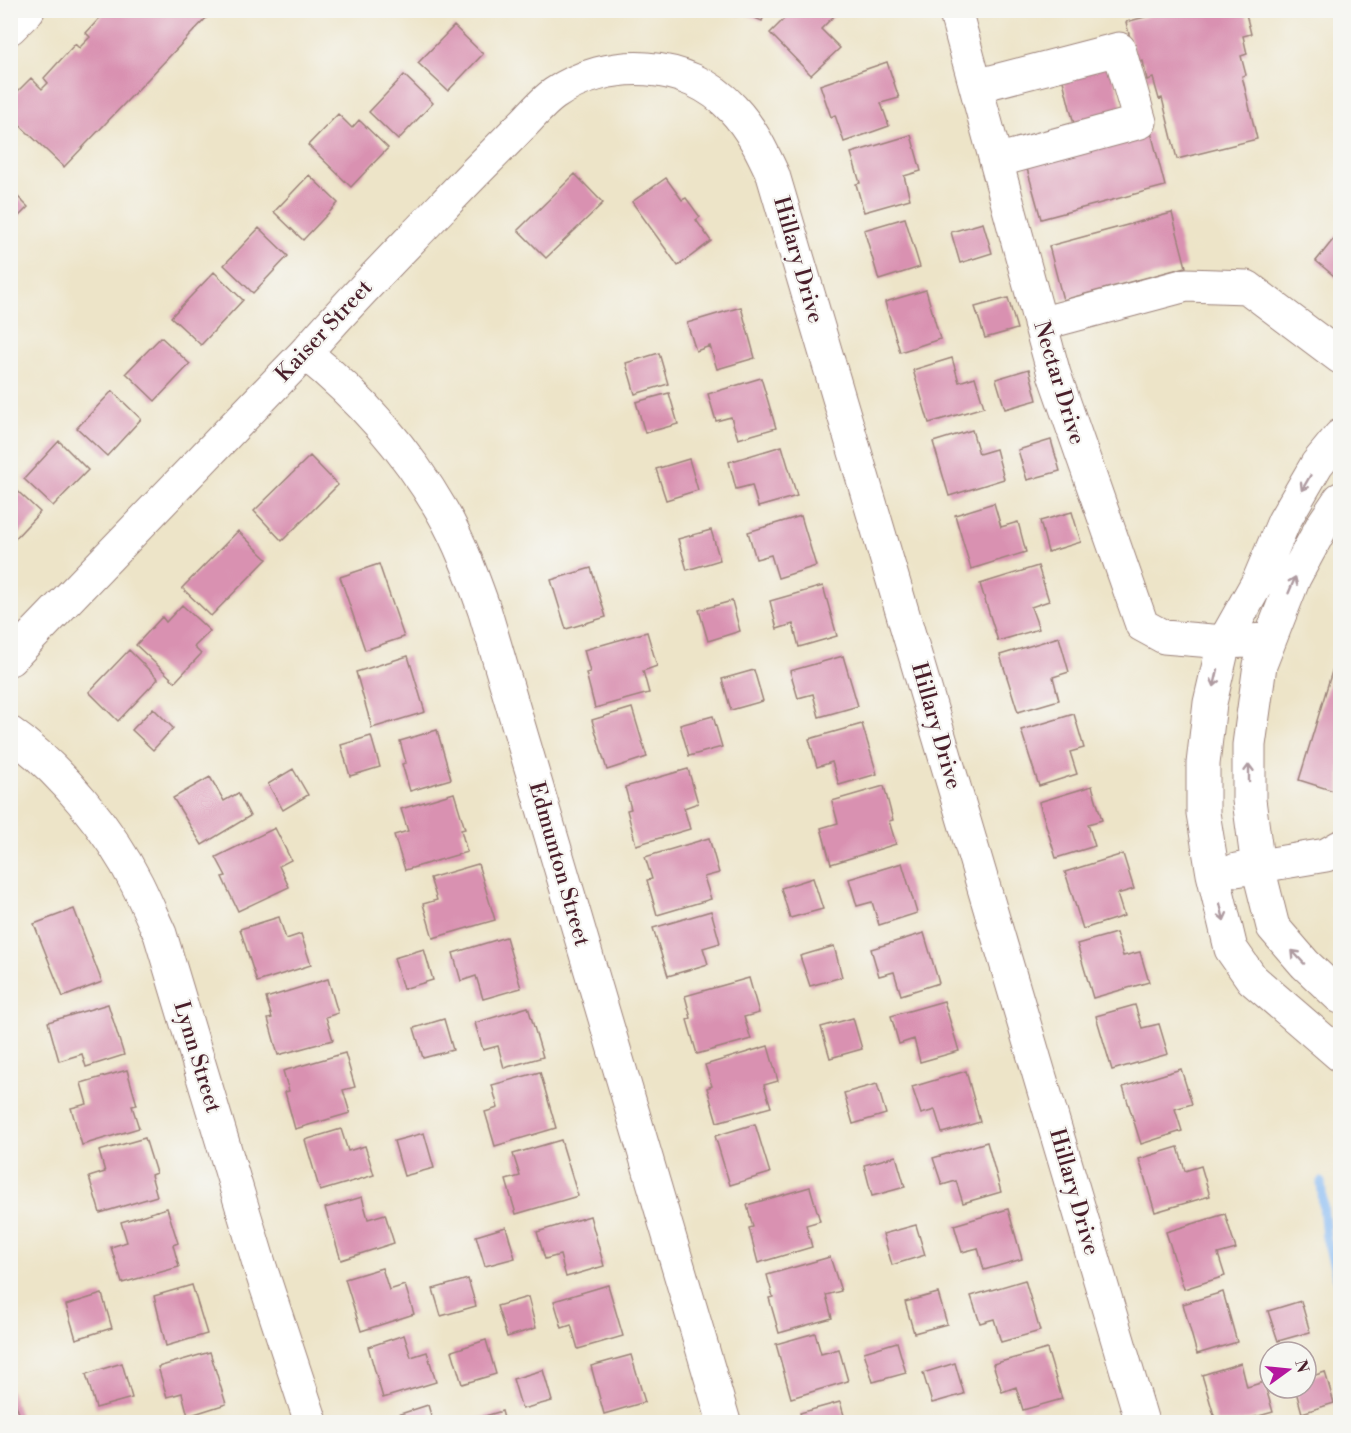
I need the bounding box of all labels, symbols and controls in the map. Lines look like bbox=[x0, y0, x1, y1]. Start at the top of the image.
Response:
street label: Hillary Drive bbox=[767, 194, 829, 326]
street label: Kaiser Street bbox=[270, 274, 378, 388]
street label: Nectar Drive bbox=[1027, 318, 1091, 448]
one-way arrow bbox=[1299, 474, 1311, 491]
one-way arrow bbox=[1287, 577, 1298, 595]
street label: Hillary Drive bbox=[905, 660, 967, 792]
one-way arrow bbox=[1209, 668, 1221, 687]
one-way arrow bbox=[1243, 764, 1255, 784]
street label: Edmunton Street bbox=[523, 779, 595, 950]
one-way arrow bbox=[1217, 902, 1229, 921]
one-way arrow bbox=[1291, 950, 1305, 965]
street label: Lynn Street bbox=[167, 998, 227, 1116]
street label: Hillary Drive bbox=[1043, 1126, 1105, 1258]
north arrow bbox=[1258, 1340, 1318, 1400]
text: N bbox=[1290, 1358, 1313, 1375]

